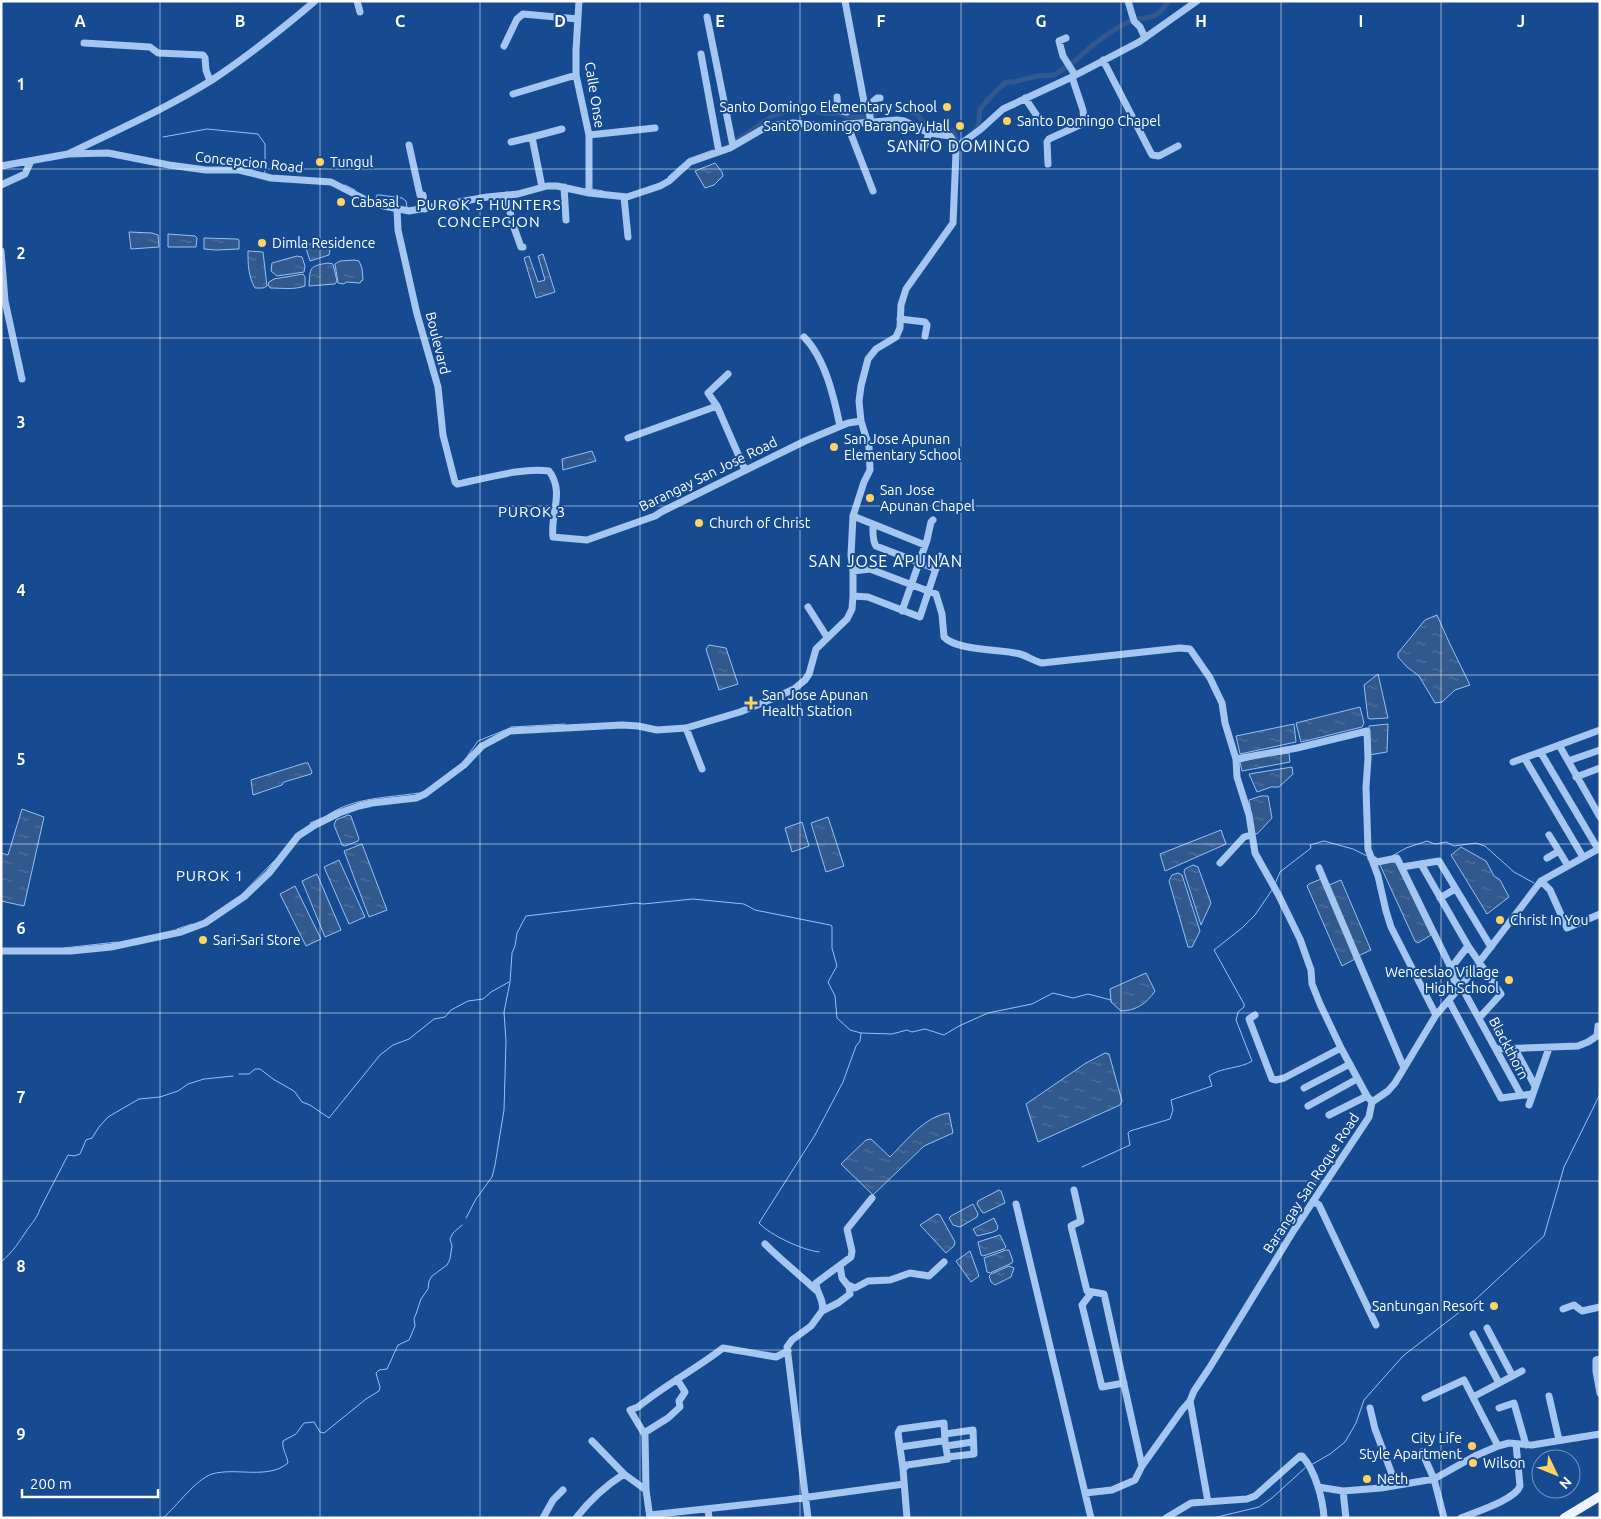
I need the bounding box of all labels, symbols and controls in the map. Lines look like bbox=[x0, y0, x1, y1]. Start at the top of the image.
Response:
text: A bbox=[74, 12, 86, 30]
text: B bbox=[235, 12, 245, 30]
text: C bbox=[395, 12, 405, 30]
text: D bbox=[554, 12, 566, 30]
text: E bbox=[715, 12, 725, 30]
text: F bbox=[877, 12, 886, 30]
text: G bbox=[1035, 12, 1047, 30]
text: H bbox=[1195, 12, 1207, 30]
text: I bbox=[1359, 12, 1363, 30]
text: J bbox=[1517, 12, 1525, 30]
street label: Calle Onse bbox=[582, 61, 608, 129]
text: 1 bbox=[16, 75, 26, 93]
place label: Santo Domingo Elementary School bbox=[719, 99, 937, 115]
marker: Santo Domingo Elementary School bbox=[941, 101, 953, 113]
place label: Santo Domingo Chapel bbox=[1017, 113, 1161, 129]
marker: Santo Domingo Chapel bbox=[1001, 115, 1013, 127]
place label: Santo Domingo Barangay Hall bbox=[764, 118, 950, 134]
marker: Santo Domingo Barangay Hall bbox=[954, 120, 966, 132]
district label: SANTO DOMINGO bbox=[887, 137, 1031, 155]
street label: Concepcion Road bbox=[194, 148, 304, 176]
place label: Tungul bbox=[330, 154, 373, 170]
marker: Tungul bbox=[314, 156, 326, 168]
place label: Cabasal bbox=[351, 194, 399, 210]
marker: Cabasal bbox=[335, 196, 347, 208]
district label: PUROK 5 HUNTERS CONCEPCION bbox=[416, 196, 562, 230]
place label: Dimla Residence bbox=[272, 235, 375, 251]
marker: Dimla Residence bbox=[256, 237, 268, 249]
text: 2 bbox=[16, 244, 26, 262]
street label: Boulevard bbox=[422, 310, 454, 376]
text: 3 bbox=[16, 413, 26, 431]
place label: San Jose Apunan Elementary School bbox=[844, 431, 962, 463]
street label: Barangay San Jose Road bbox=[636, 434, 780, 514]
marker: San Jose Apunan Elementary School bbox=[828, 441, 840, 453]
place label: San Jose Apunan Chapel bbox=[880, 482, 975, 514]
marker: San Jose Apunan Chapel bbox=[864, 492, 876, 504]
district label: PUROK 3 bbox=[498, 503, 566, 520]
place label: Church of Christ bbox=[709, 515, 811, 531]
marker: Church of Christ bbox=[693, 517, 705, 529]
district label: SAN JOSE APUNAN bbox=[809, 552, 963, 570]
text: 4 bbox=[16, 581, 26, 599]
place label: San Jose Apunan Health Station bbox=[762, 687, 868, 719]
marker: San Jose Apunan Health Station bbox=[744, 696, 758, 710]
text: 5 bbox=[16, 750, 26, 768]
district label: PUROK 1 bbox=[176, 867, 244, 884]
place label: Christ In You bbox=[1510, 912, 1589, 928]
marker: Christ In You bbox=[1494, 914, 1506, 926]
text: 6 bbox=[16, 919, 26, 937]
place label: Sari-Sari Store bbox=[213, 932, 301, 948]
marker: Sari-Sari Store bbox=[197, 934, 209, 946]
place label: Wenceslao Village High School bbox=[1385, 964, 1499, 996]
marker: Wenceslao Village High School bbox=[1503, 974, 1515, 986]
street label: Blackthorn bbox=[1486, 1014, 1532, 1082]
text: 7 bbox=[16, 1088, 26, 1106]
street label: Barangay San Roque Road bbox=[1260, 1110, 1362, 1256]
text: 8 bbox=[16, 1257, 26, 1275]
place label: Santungan Resort bbox=[1372, 1298, 1484, 1314]
marker: Santungan Resort bbox=[1488, 1300, 1500, 1312]
text: 9 bbox=[16, 1425, 26, 1443]
place label: City Life Style Apartment bbox=[1359, 1430, 1462, 1462]
marker: City Life Style Apartment bbox=[1466, 1440, 1478, 1452]
north arrow bbox=[1531, 1449, 1581, 1499]
place label: Wilson bbox=[1483, 1455, 1526, 1471]
marker: Wilson bbox=[1467, 1457, 1479, 1469]
scale bar bbox=[22, 1466, 159, 1498]
place label: Neth bbox=[1377, 1471, 1408, 1487]
marker: Neth bbox=[1361, 1473, 1373, 1485]
text: N bbox=[1556, 1474, 1575, 1492]
text: 200 m bbox=[30, 1475, 72, 1492]

